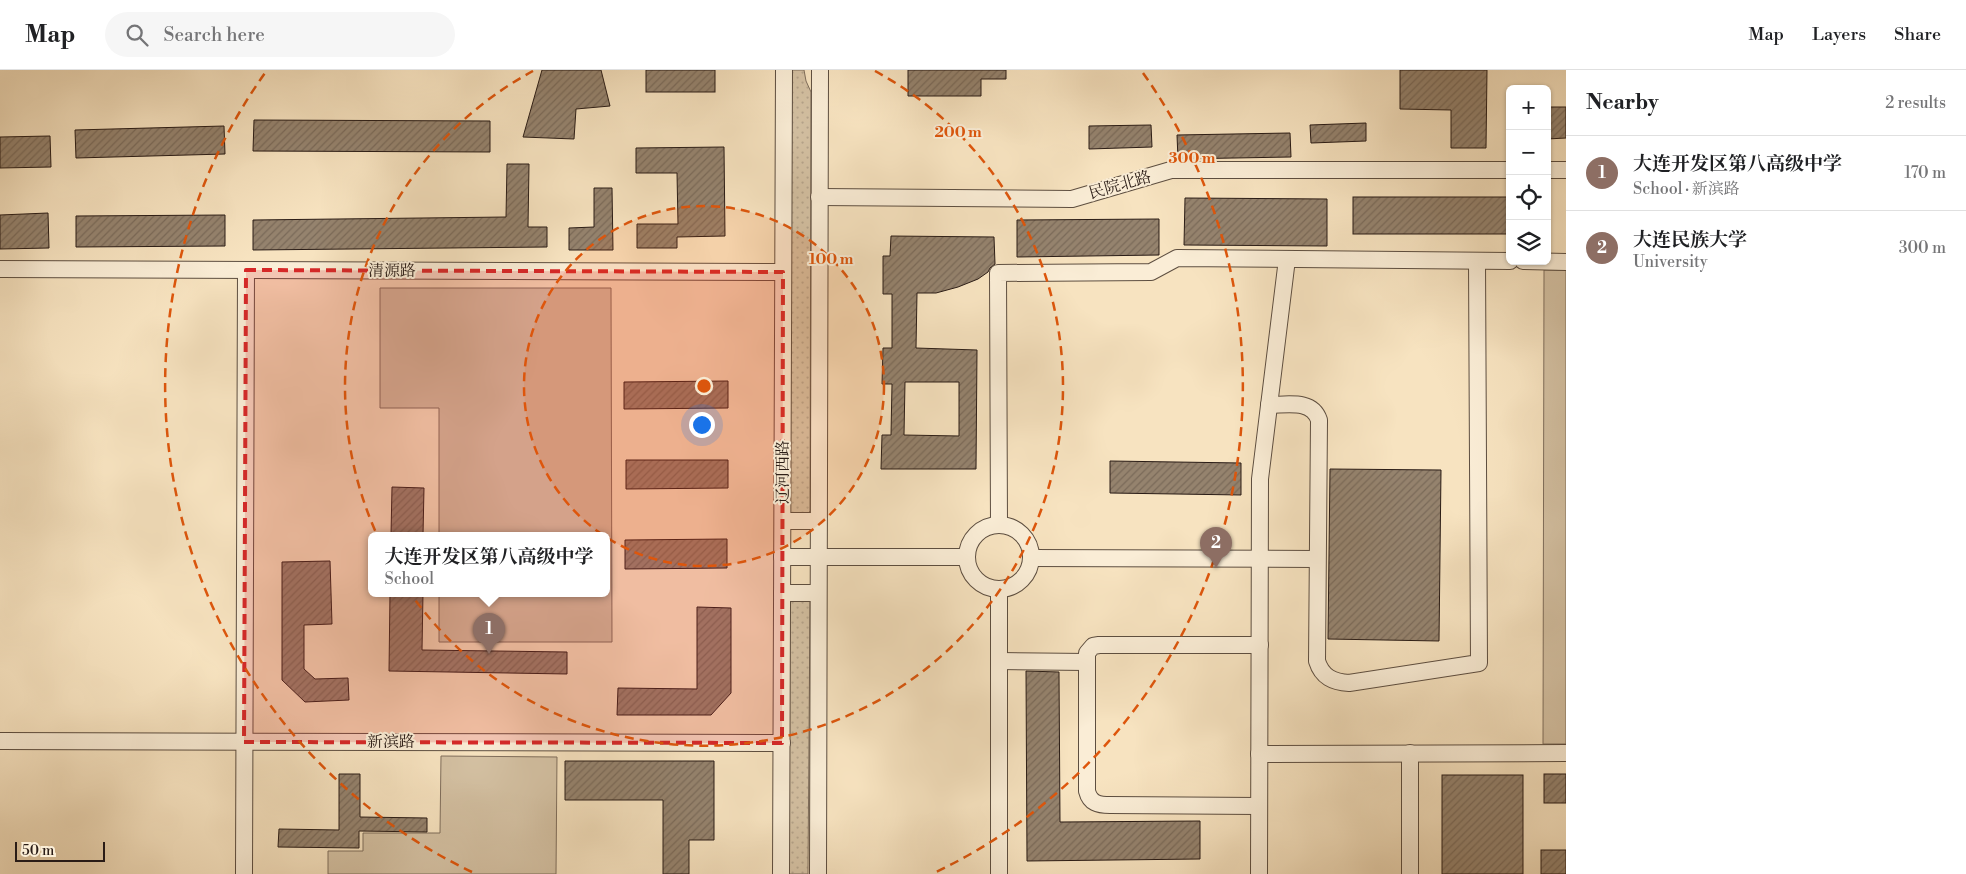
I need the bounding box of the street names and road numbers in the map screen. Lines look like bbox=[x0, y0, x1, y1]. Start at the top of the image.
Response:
street label: 民院北路 bbox=[1086, 167, 1154, 203]
street label: 清源路 bbox=[368, 261, 416, 281]
street label: 辽河西路 bbox=[773, 440, 793, 504]
street label: 新滨路 bbox=[367, 732, 415, 752]

